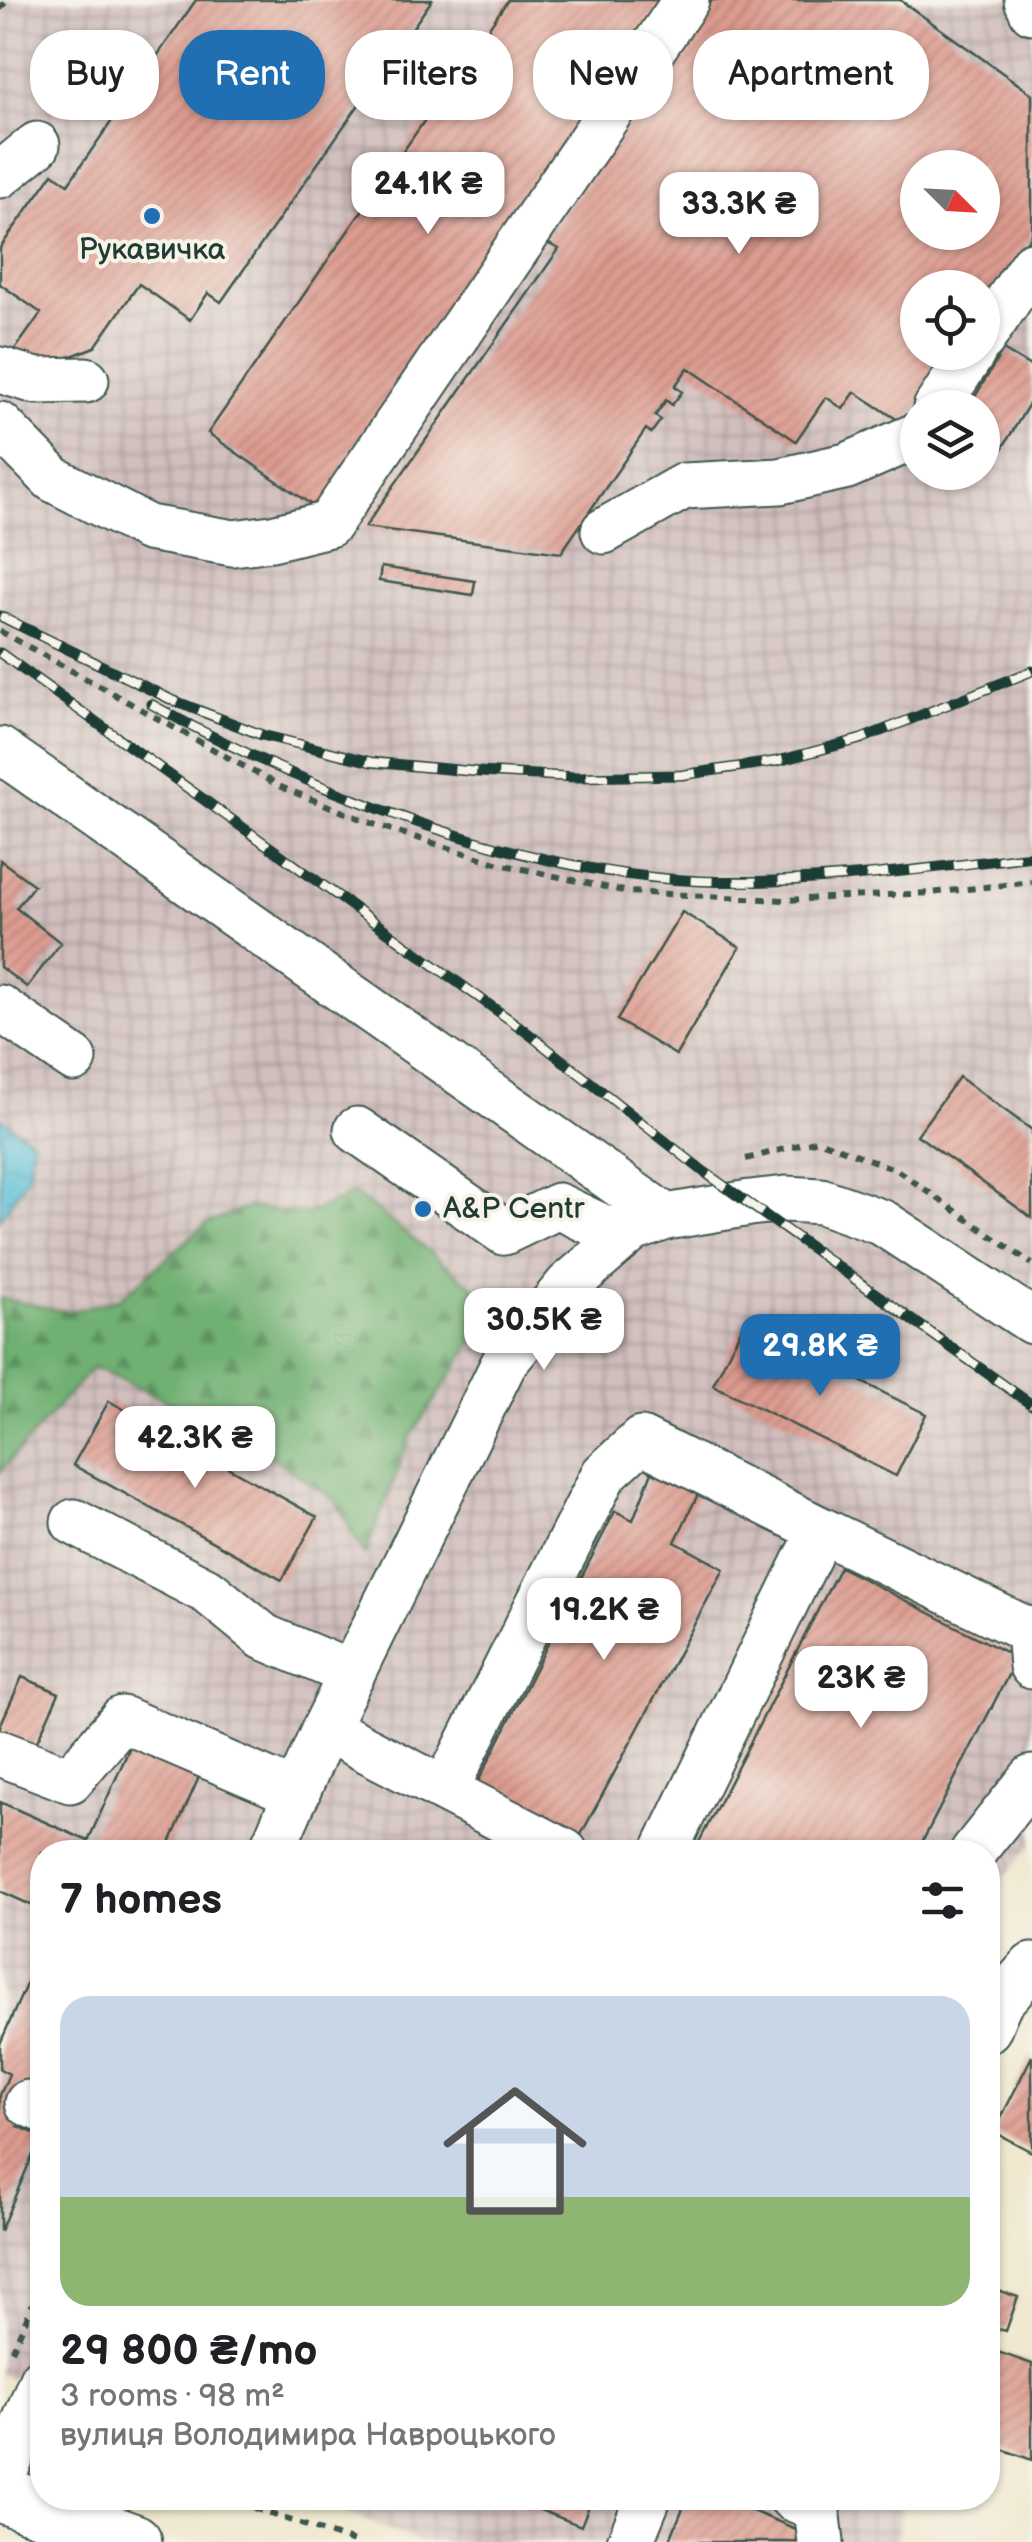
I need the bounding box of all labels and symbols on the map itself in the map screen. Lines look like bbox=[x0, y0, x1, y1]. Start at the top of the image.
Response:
north arrow bbox=[900, 150, 1000, 250]
pin: 24.1K ₴ bbox=[336, 152, 520, 237]
pin: 33.3K ₴ bbox=[647, 172, 831, 257]
marker: Рукавичка bbox=[141, 205, 163, 227]
place label: Рукавичка bbox=[78, 232, 226, 268]
place label: A&P Centr bbox=[443, 1191, 585, 1227]
marker: A&P Centr bbox=[412, 1198, 434, 1220]
pin: 30.5K ₴ bbox=[452, 1288, 636, 1373]
pin: 29.8K ₴ bbox=[728, 1314, 912, 1399]
pin: 42.3K ₴ bbox=[103, 1406, 287, 1491]
pin: 19.2K ₴ bbox=[512, 1578, 696, 1663]
pin: 23K ₴ bbox=[791, 1646, 931, 1731]

